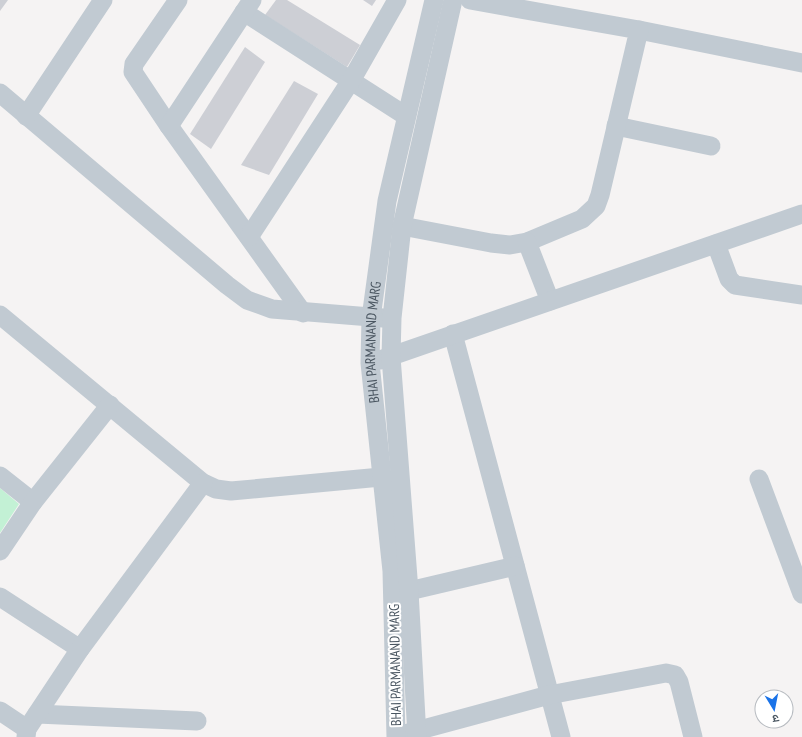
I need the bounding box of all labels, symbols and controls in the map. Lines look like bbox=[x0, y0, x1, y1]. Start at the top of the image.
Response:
street label: BHAI PARMANAND MARG bbox=[361, 280, 385, 404]
street label: BHAI PARMANAND MARG bbox=[385, 604, 405, 726]
north arrow bbox=[754, 689, 794, 729]
text: उ bbox=[771, 711, 780, 726]

